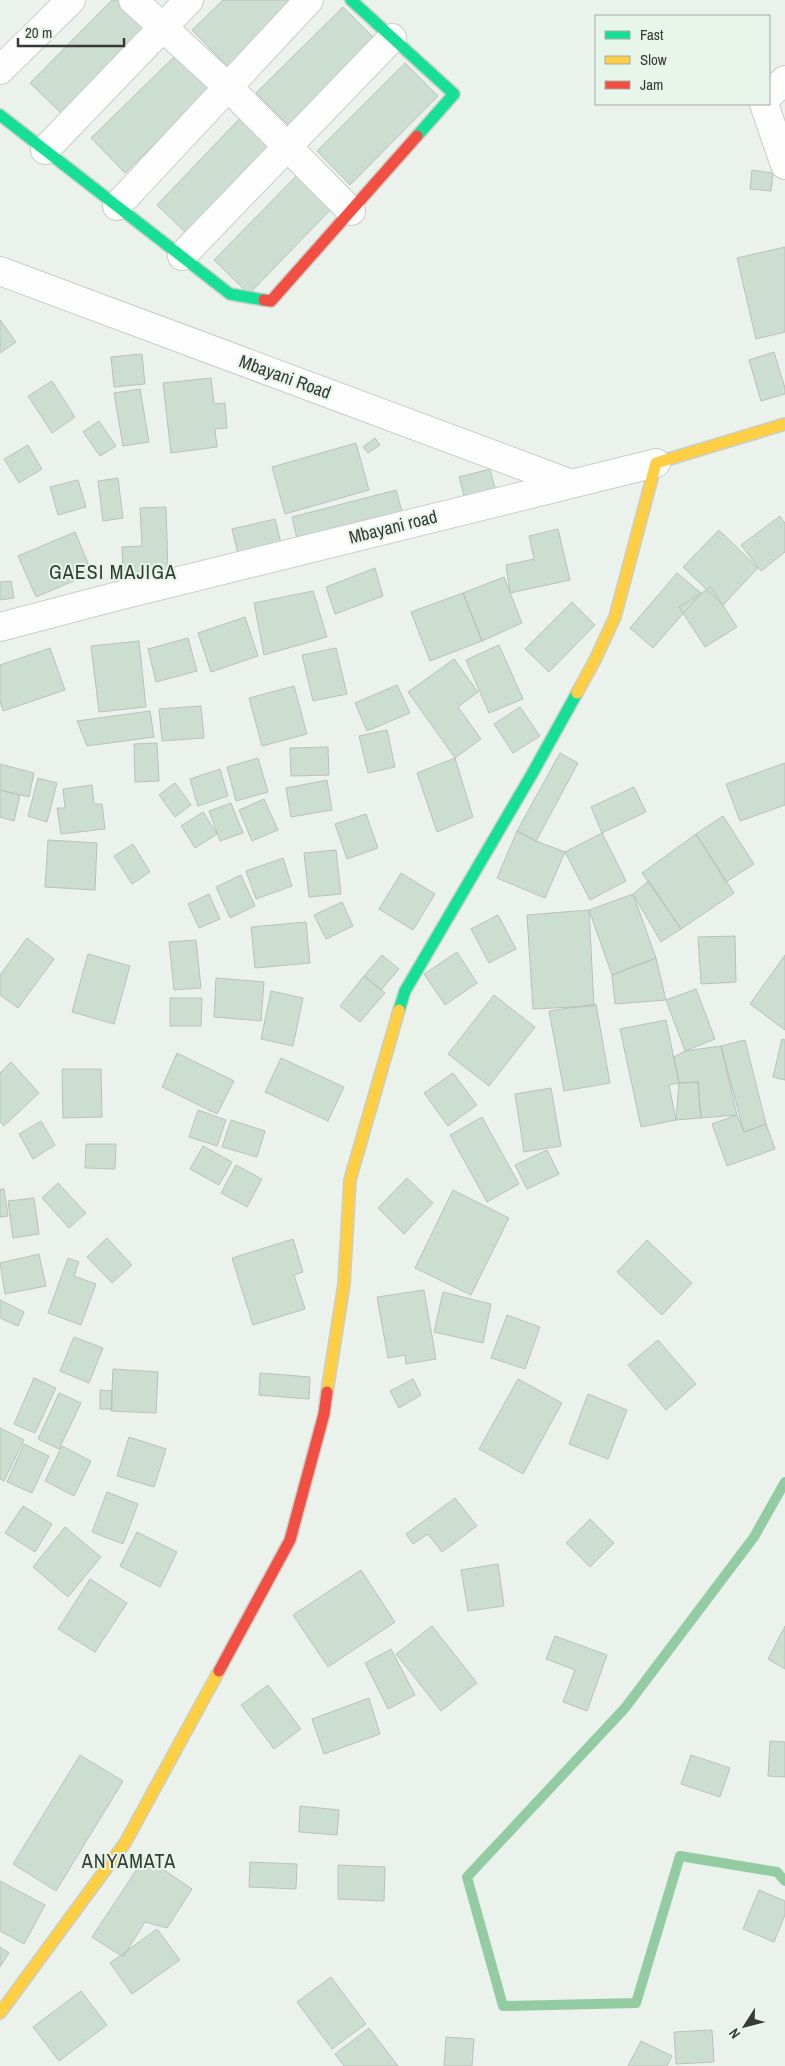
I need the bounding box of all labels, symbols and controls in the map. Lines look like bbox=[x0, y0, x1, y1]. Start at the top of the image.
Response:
scale bar bbox=[18, 15, 124, 47]
legend bbox=[595, 15, 770, 105]
text: 20 m bbox=[25, 22, 52, 43]
text: Fast bbox=[640, 24, 664, 45]
text: Slow bbox=[640, 49, 667, 70]
text: Jam bbox=[640, 74, 663, 95]
street label: Mbayani Road bbox=[236, 348, 335, 405]
street label: Mbayani road bbox=[346, 503, 440, 550]
district label: GAESI MAJIGA bbox=[49, 558, 177, 585]
district label: ANYAMATA bbox=[81, 1847, 176, 1874]
north arrow bbox=[720, 2001, 770, 2051]
text: N bbox=[725, 2025, 744, 2042]

